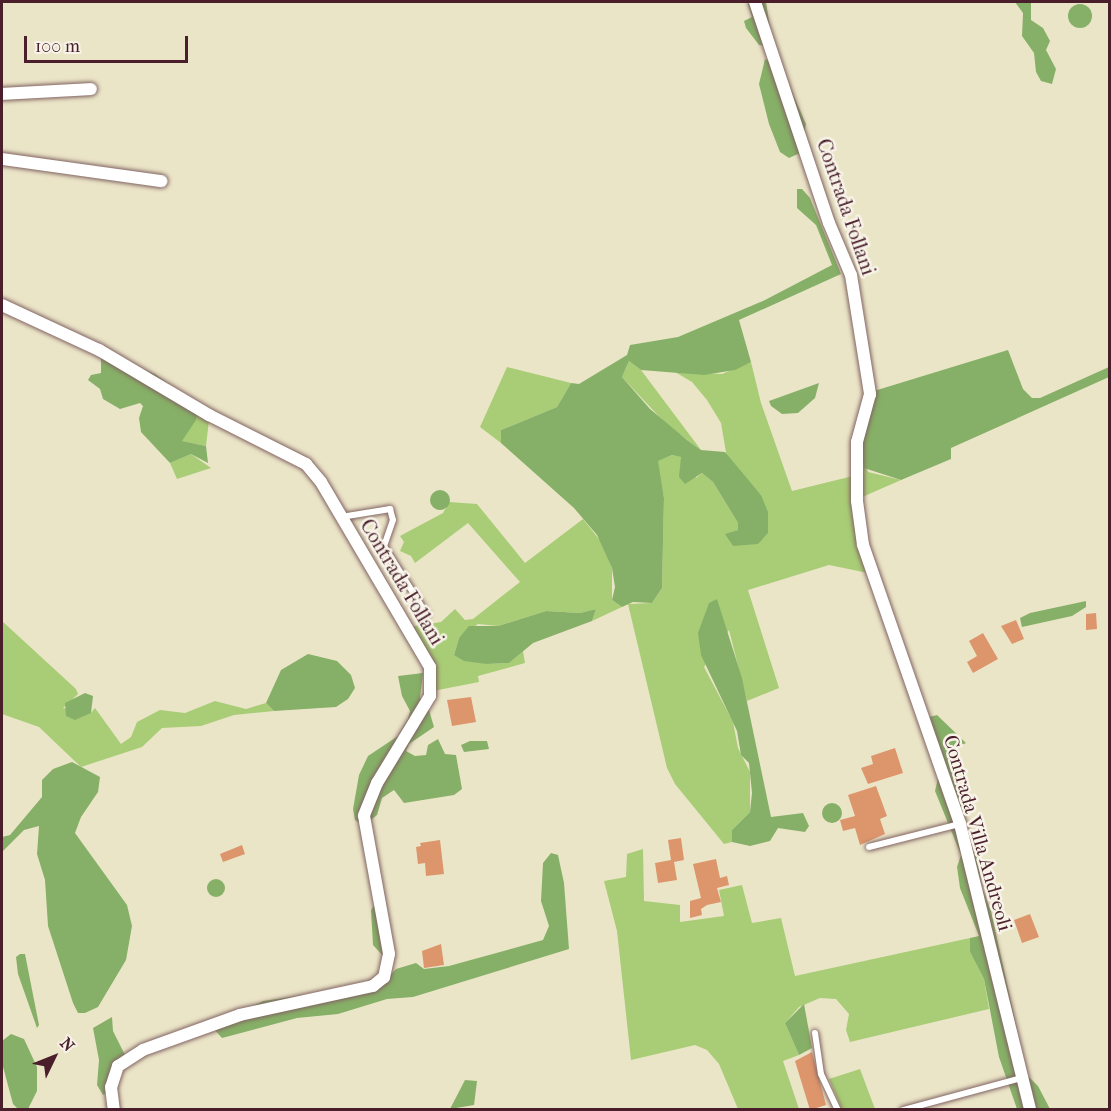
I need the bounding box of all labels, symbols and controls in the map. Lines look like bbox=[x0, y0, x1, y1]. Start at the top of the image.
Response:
scale bar bbox=[27, 24, 190, 62]
text: 100 m bbox=[35, 36, 80, 57]
street label: Contrada Follani bbox=[811, 136, 881, 278]
street label: Contrada Follani bbox=[355, 515, 449, 649]
street label: Contrada Villa Andreoli bbox=[939, 732, 1017, 934]
north arrow bbox=[24, 1027, 84, 1087]
text: N bbox=[56, 1033, 79, 1055]

